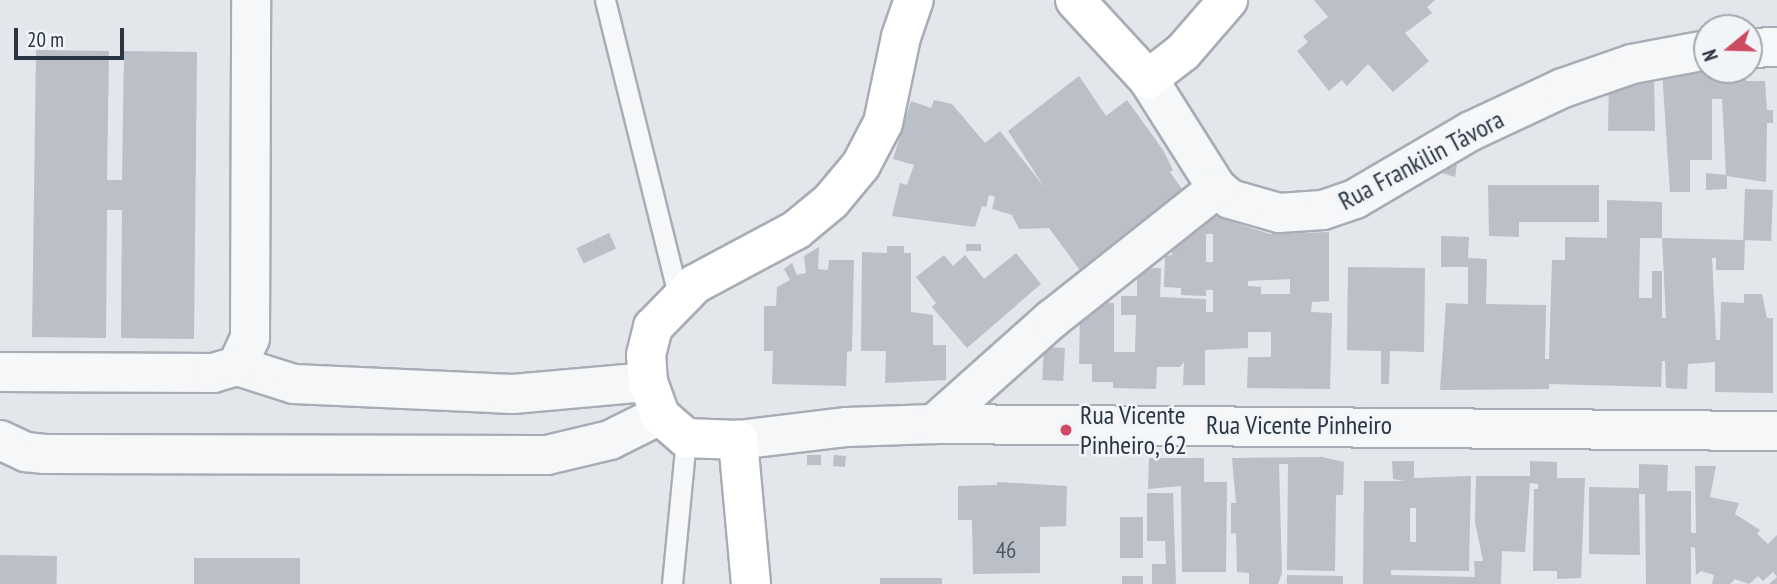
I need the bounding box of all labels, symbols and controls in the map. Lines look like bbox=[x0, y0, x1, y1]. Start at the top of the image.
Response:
scale bar bbox=[18, 14, 128, 58]
north arrow bbox=[1693, 14, 1763, 84]
text: 20 m bbox=[27, 26, 64, 53]
text: N bbox=[1697, 46, 1723, 64]
street label: Rua Frankilin Távora bbox=[1333, 103, 1509, 217]
place label: Rua Vicente Pinheiro, 62 bbox=[1080, 399, 1189, 460]
street label: Rua Vicente Pinheiro bbox=[1206, 409, 1392, 441]
marker: Rua Vicente Pinheiro, 62 bbox=[1058, 422, 1074, 438]
house number: 46 bbox=[996, 536, 1016, 564]

